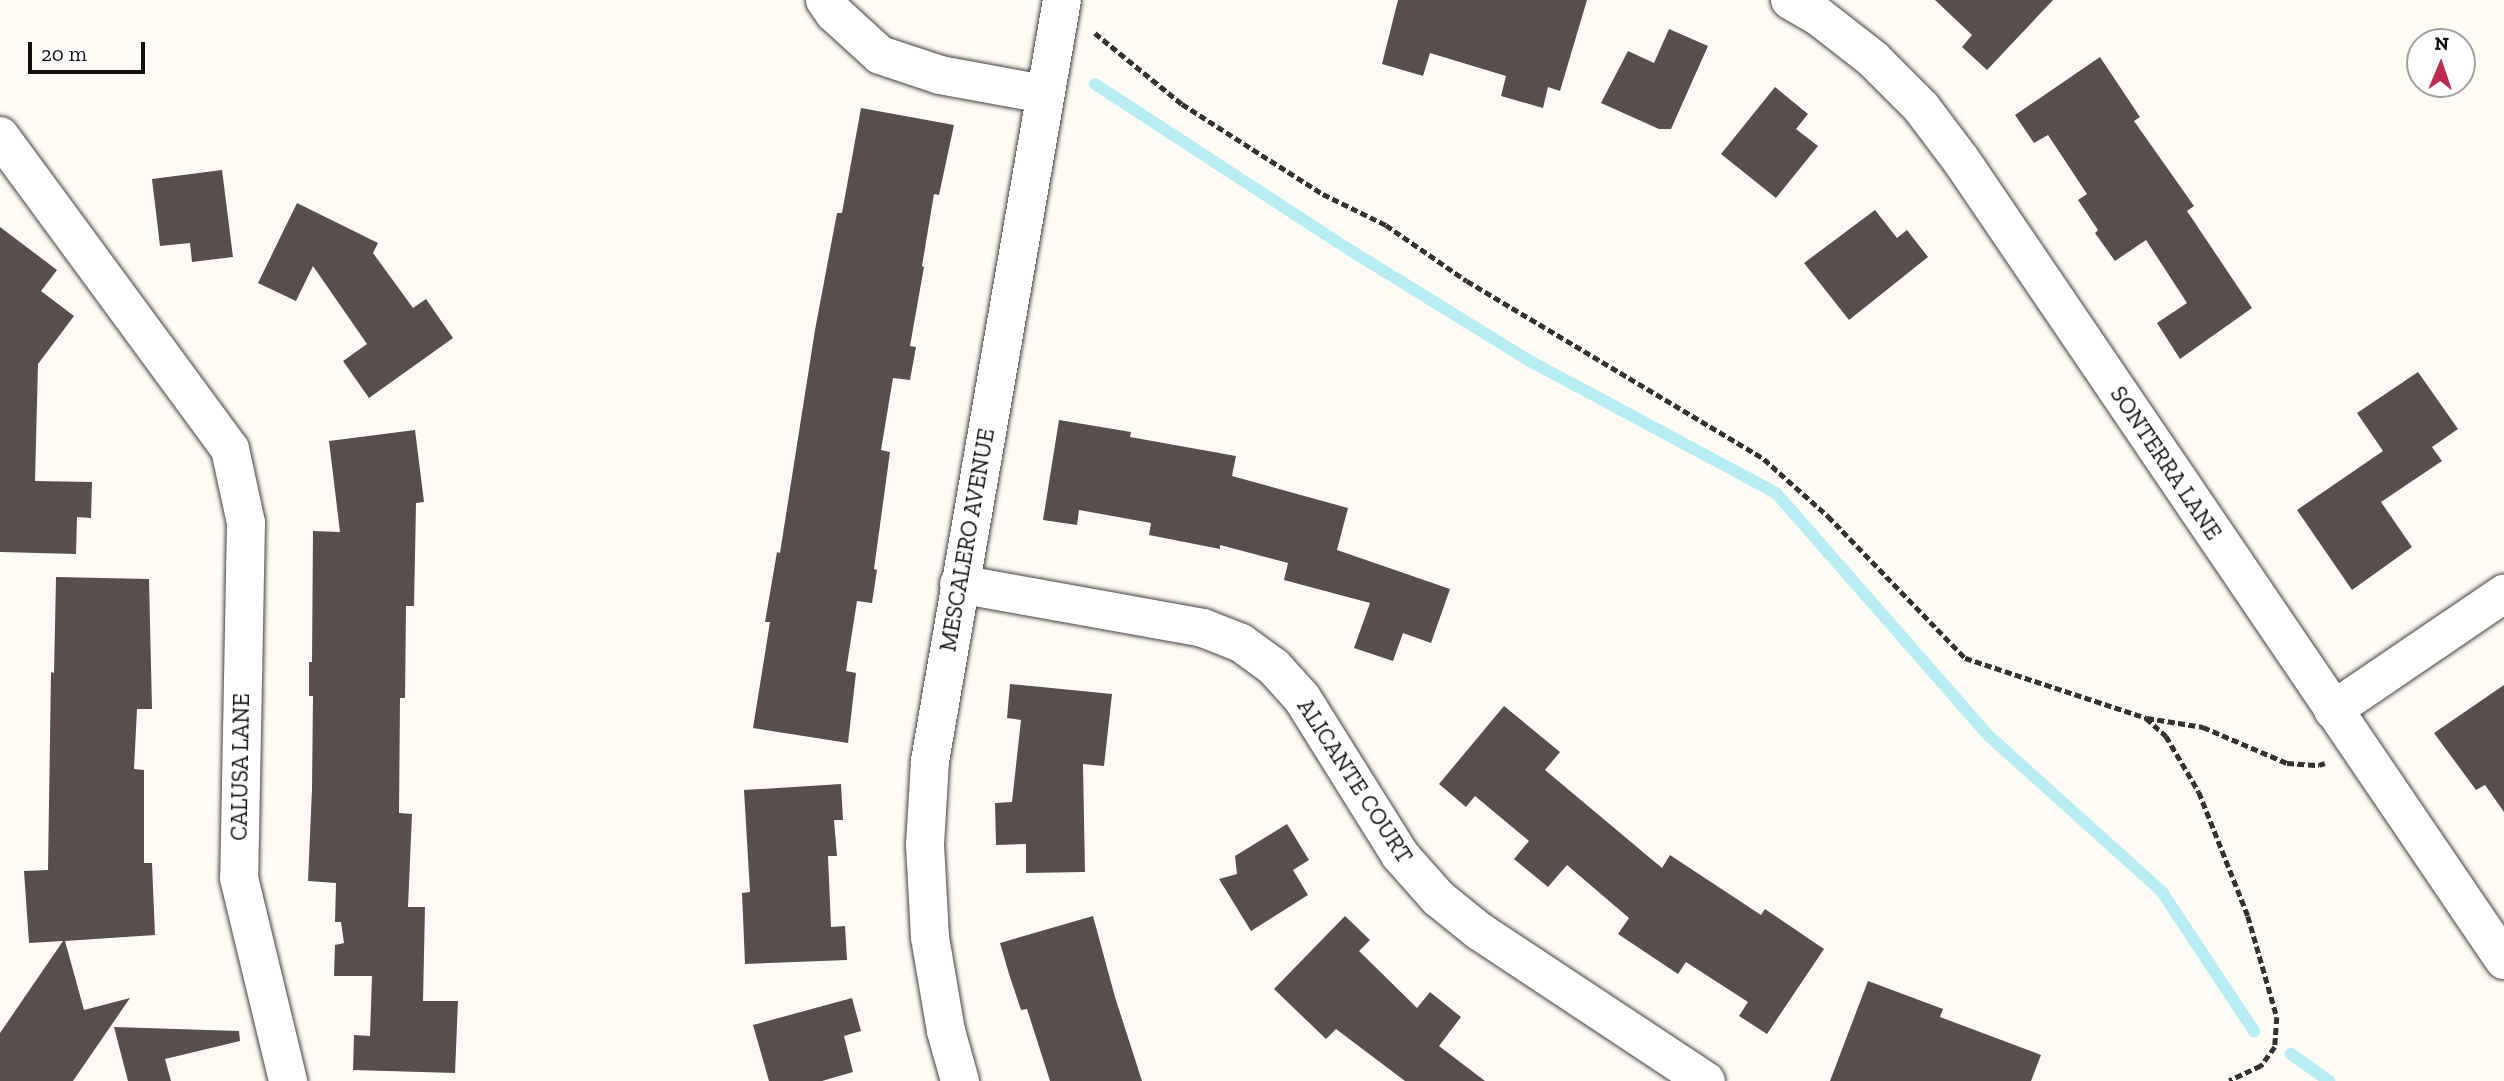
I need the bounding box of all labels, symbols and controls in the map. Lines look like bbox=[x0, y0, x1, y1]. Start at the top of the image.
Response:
scale bar bbox=[32, 28, 149, 72]
north arrow bbox=[2406, 28, 2476, 98]
text: N bbox=[2434, 32, 2449, 55]
text: 20 m bbox=[41, 41, 87, 66]
street label: SONTERRA LANE bbox=[2104, 381, 2228, 545]
street label: MESCALERO AVENUE bbox=[934, 426, 1000, 654]
street label: CALUSA LANE bbox=[225, 693, 255, 841]
street label: ALICANTE COURT bbox=[1292, 694, 1418, 868]

